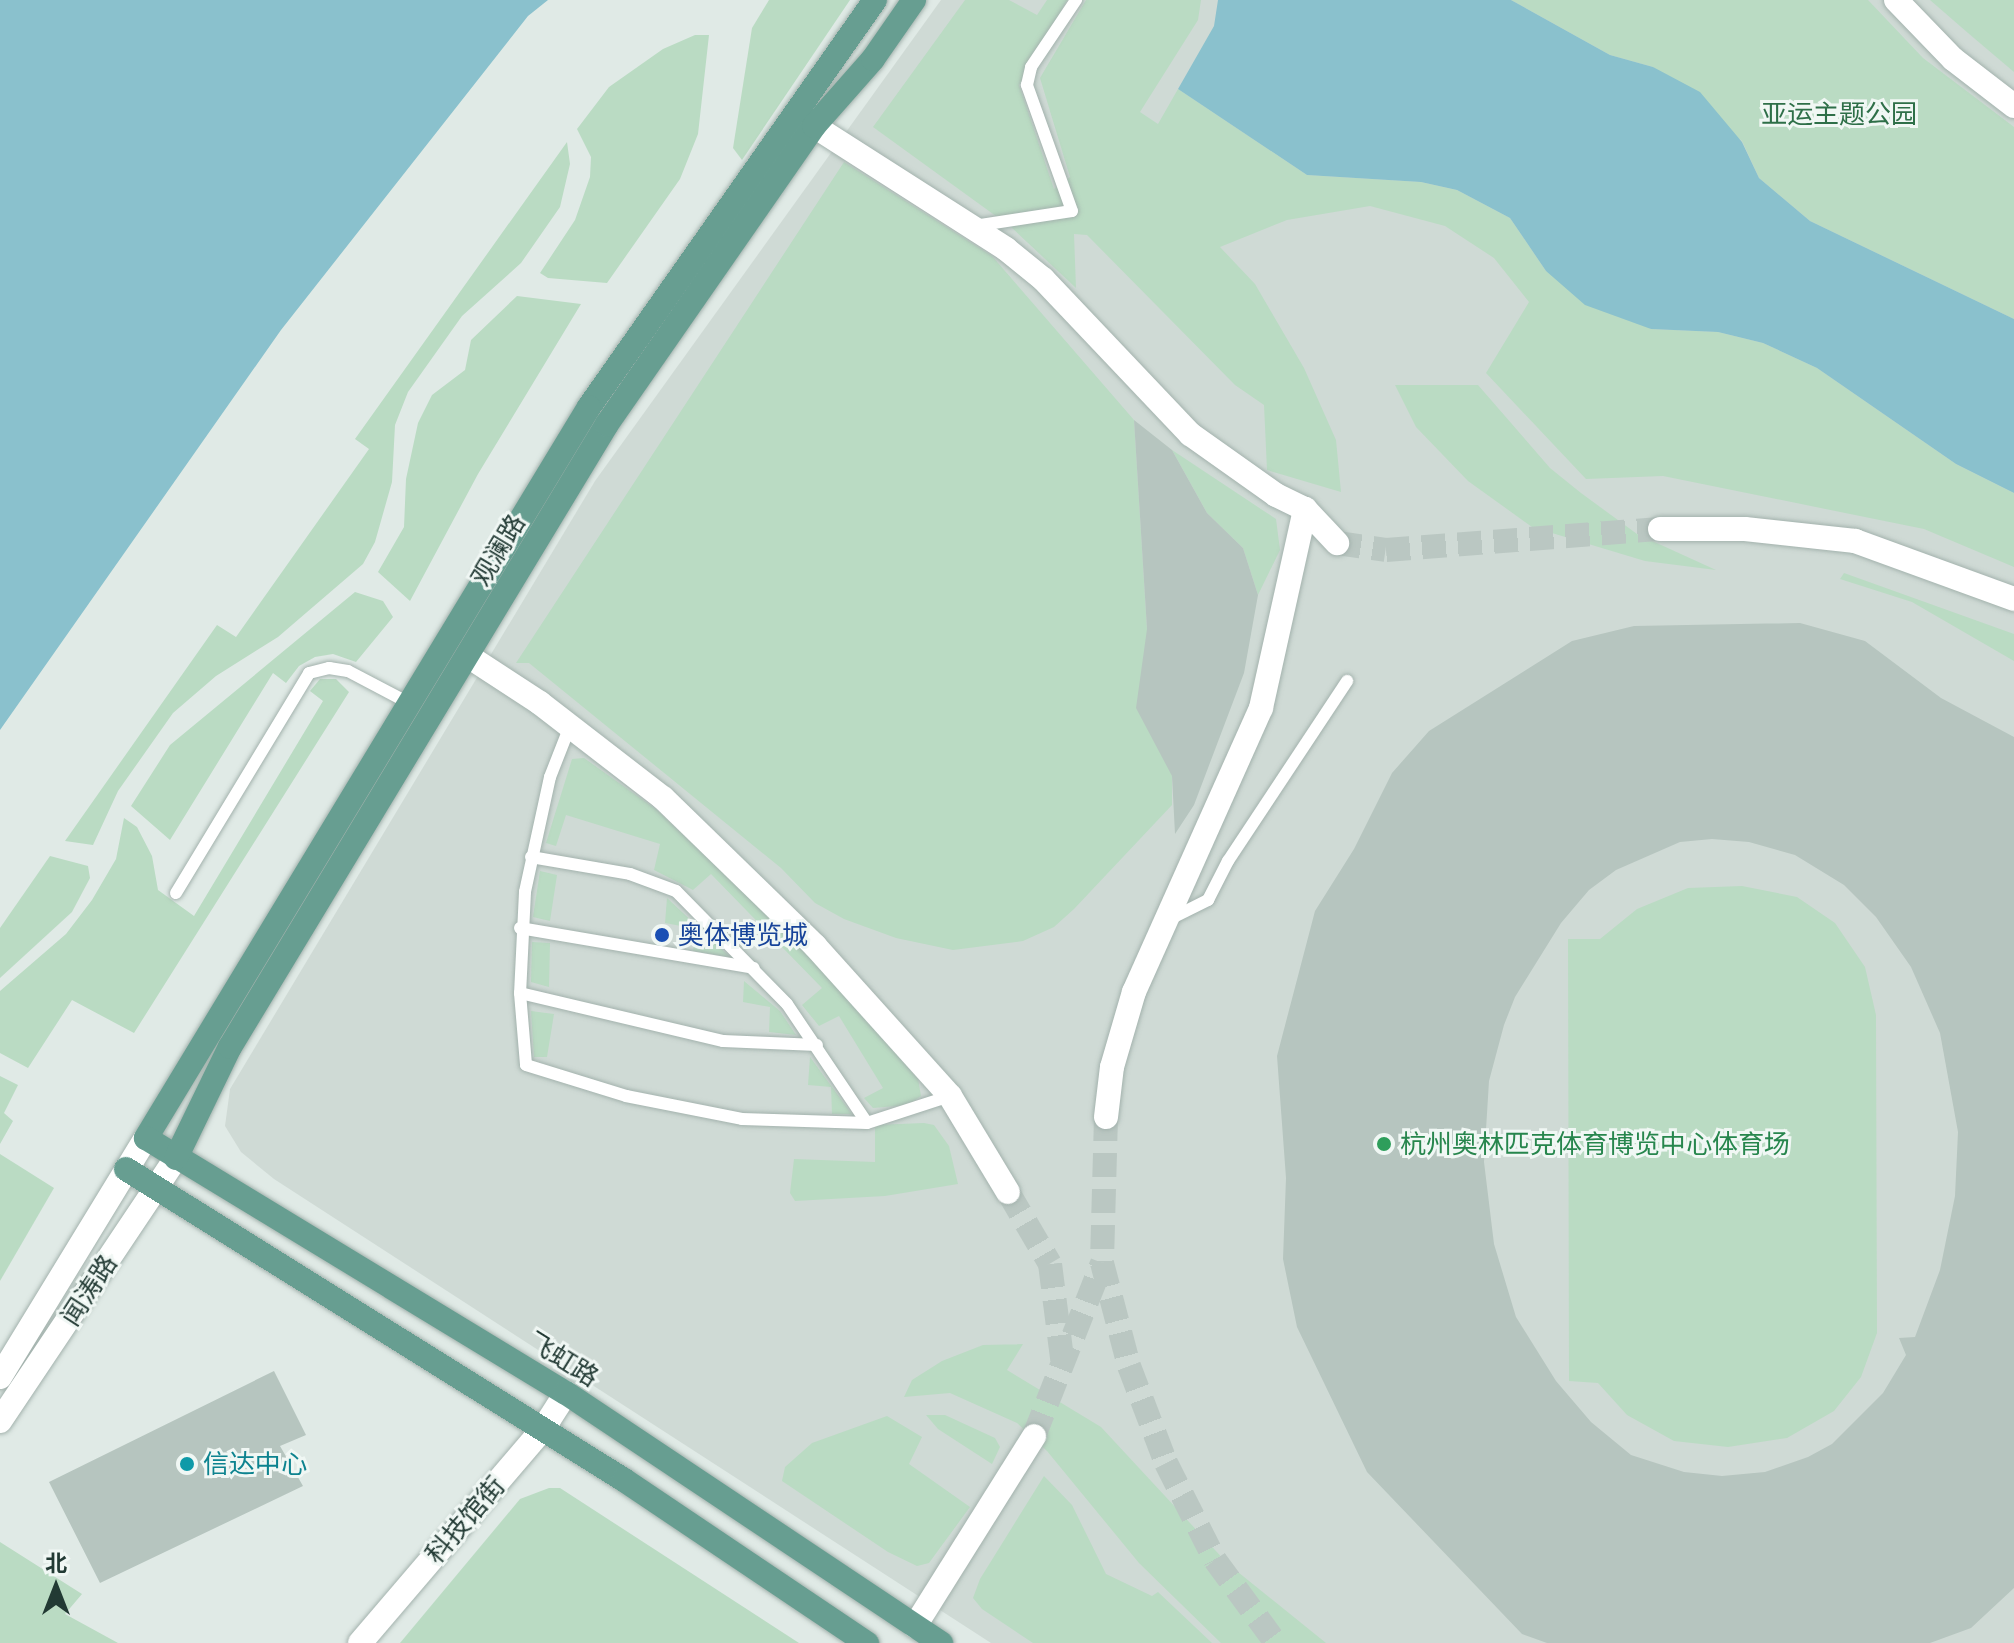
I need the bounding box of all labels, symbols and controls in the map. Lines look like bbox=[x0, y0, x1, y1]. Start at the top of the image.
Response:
park label: 亚运主题公园 bbox=[1761, 98, 1917, 130]
street label: 观澜路 bbox=[465, 509, 531, 591]
place label: 奥体博览城 bbox=[678, 919, 808, 951]
marker: 奥体博览城 bbox=[653, 926, 671, 944]
place label: 杭州奥林匹克体育博览中心体育场 bbox=[1400, 1128, 1790, 1160]
marker: 杭州奥林匹克体育博览中心体育场 bbox=[1375, 1135, 1393, 1153]
street label: 闻涛路 bbox=[55, 1249, 123, 1331]
street label: 飞虹路 bbox=[522, 1325, 604, 1393]
place label: 信达中心 bbox=[203, 1448, 307, 1480]
marker: 信达中心 bbox=[178, 1455, 196, 1473]
street label: 科技馆街 bbox=[419, 1471, 511, 1569]
north arrow bbox=[16, 1547, 96, 1627]
text: 北 bbox=[45, 1548, 67, 1577]

